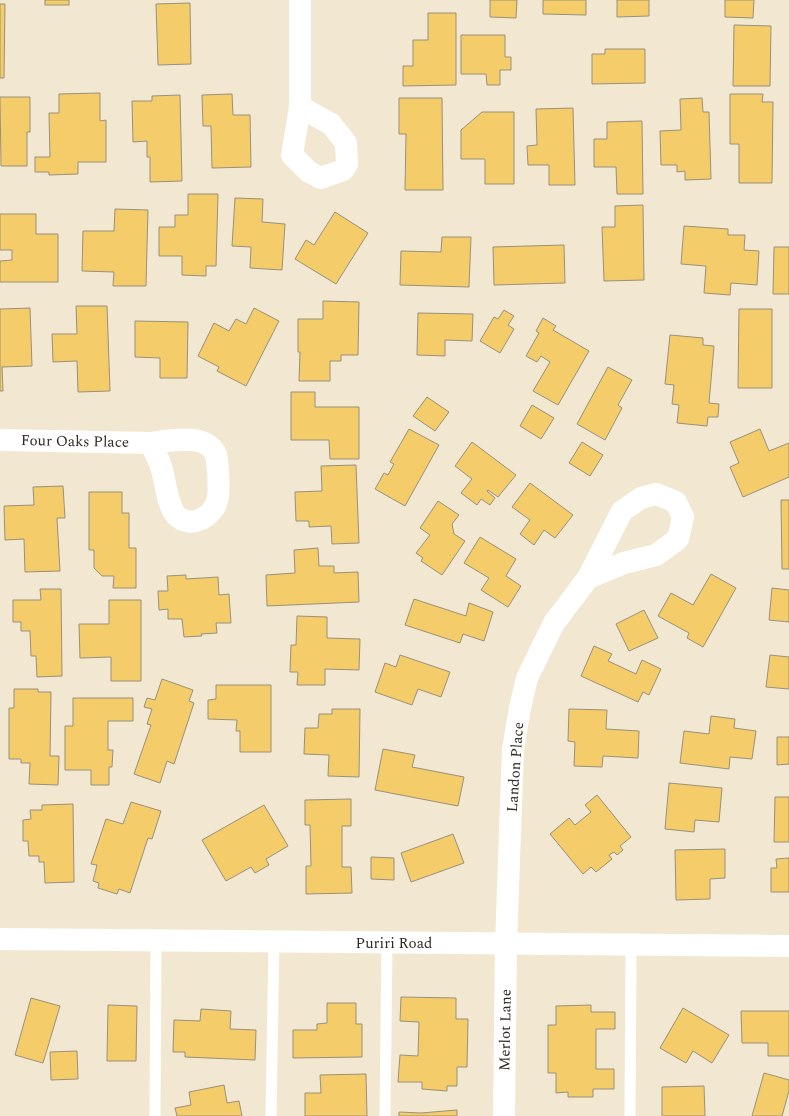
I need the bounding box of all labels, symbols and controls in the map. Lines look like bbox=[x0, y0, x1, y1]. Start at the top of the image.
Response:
street label: Four Oaks Place bbox=[21, 429, 129, 454]
street label: Landon Place bbox=[501, 721, 530, 813]
street label: Puriri Road bbox=[356, 932, 432, 955]
street label: Merlot Lane bbox=[493, 989, 518, 1071]

